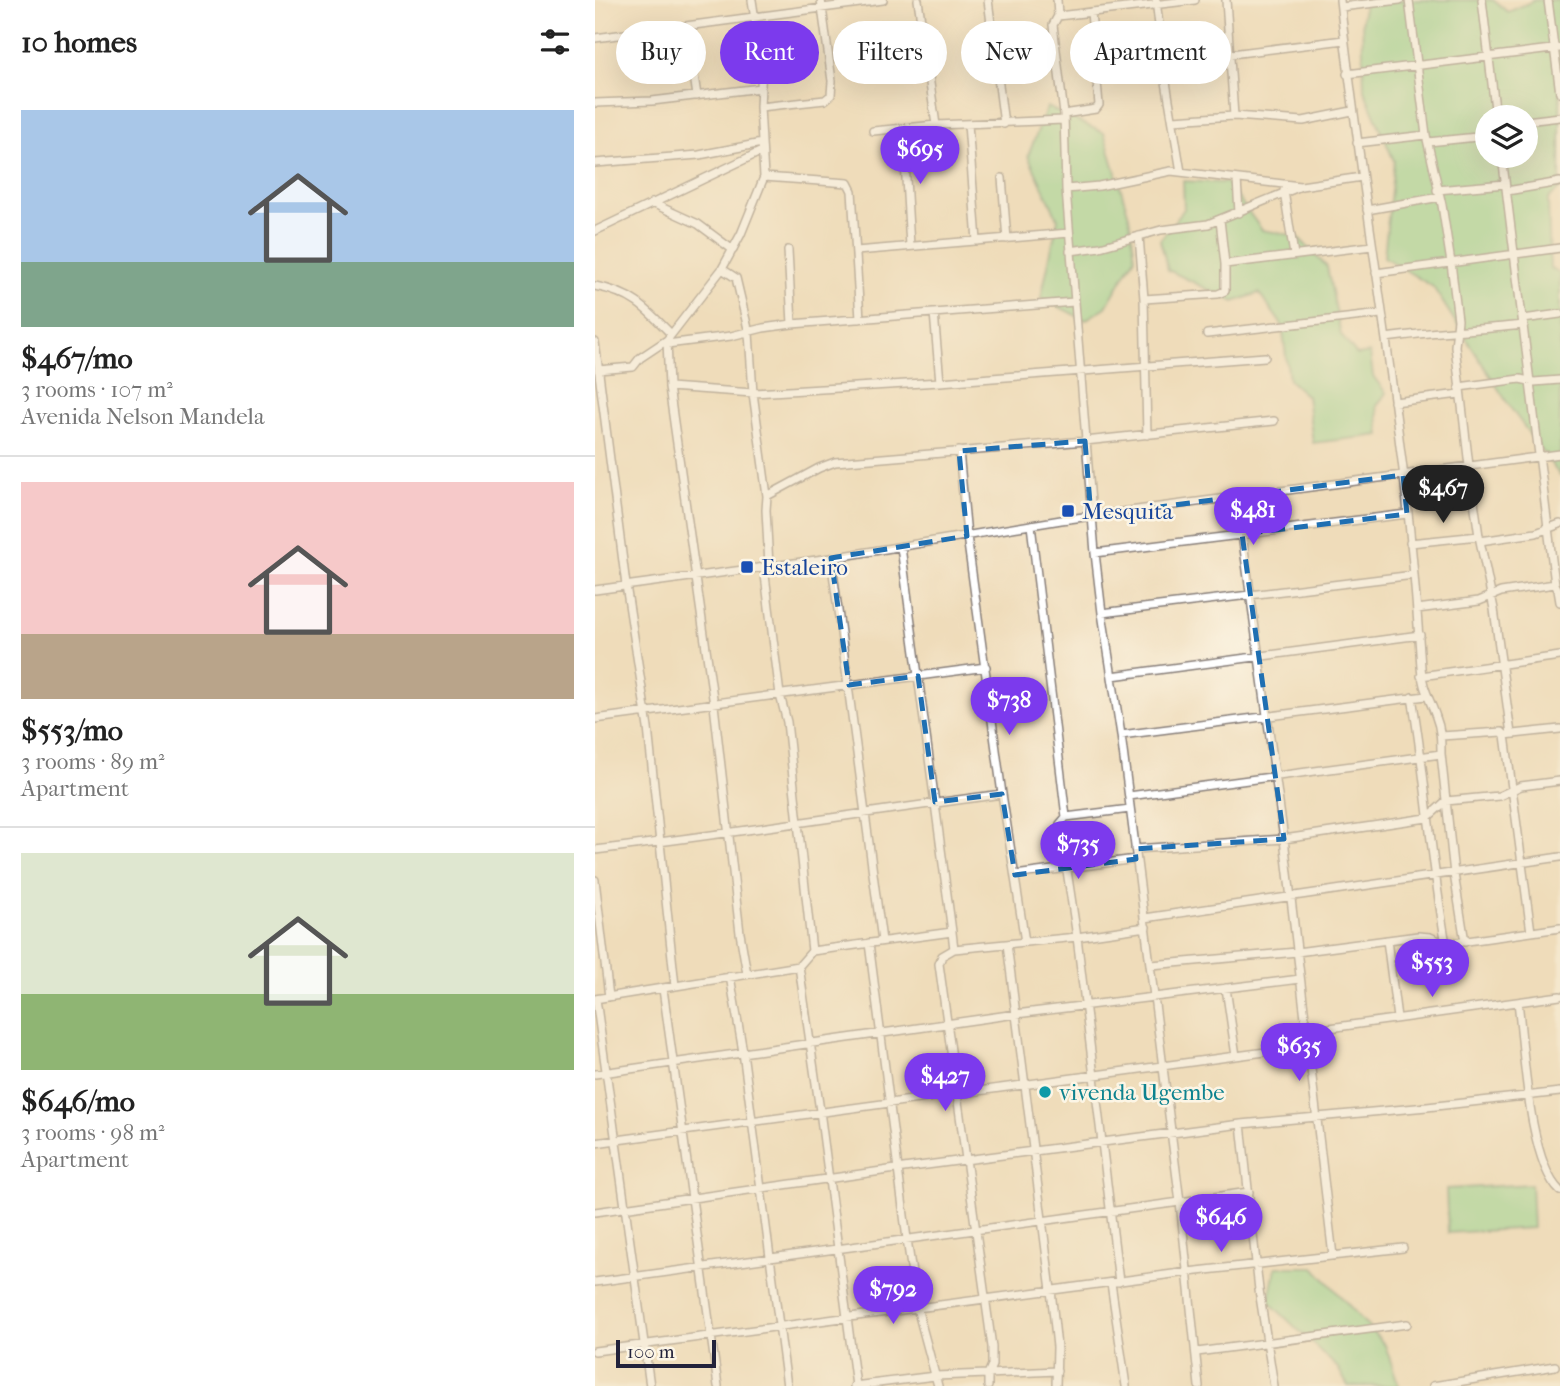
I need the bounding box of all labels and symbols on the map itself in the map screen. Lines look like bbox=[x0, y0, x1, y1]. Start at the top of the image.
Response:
pin: $695 bbox=[879, 127, 961, 186]
pin: $467 bbox=[1402, 466, 1484, 525]
pin: $481 bbox=[1212, 488, 1294, 547]
place label: Mesquita bbox=[1082, 498, 1173, 525]
marker: Mesquita bbox=[1060, 503, 1076, 519]
place label: Estaleiro bbox=[761, 554, 848, 581]
marker: Estaleiro bbox=[739, 559, 755, 575]
pin: $738 bbox=[968, 678, 1050, 737]
pin: $735 bbox=[1037, 822, 1119, 881]
pin: $553 bbox=[1391, 940, 1473, 999]
pin: $635 bbox=[1258, 1024, 1340, 1083]
pin: $427 bbox=[904, 1054, 986, 1113]
place label: vivenda Ugembe bbox=[1059, 1079, 1225, 1106]
marker: vivenda Ugembe bbox=[1037, 1084, 1053, 1100]
pin: $646 bbox=[1180, 1194, 1262, 1254]
pin: $792 bbox=[852, 1266, 934, 1326]
scale bar bbox=[616, 1337, 716, 1369]

